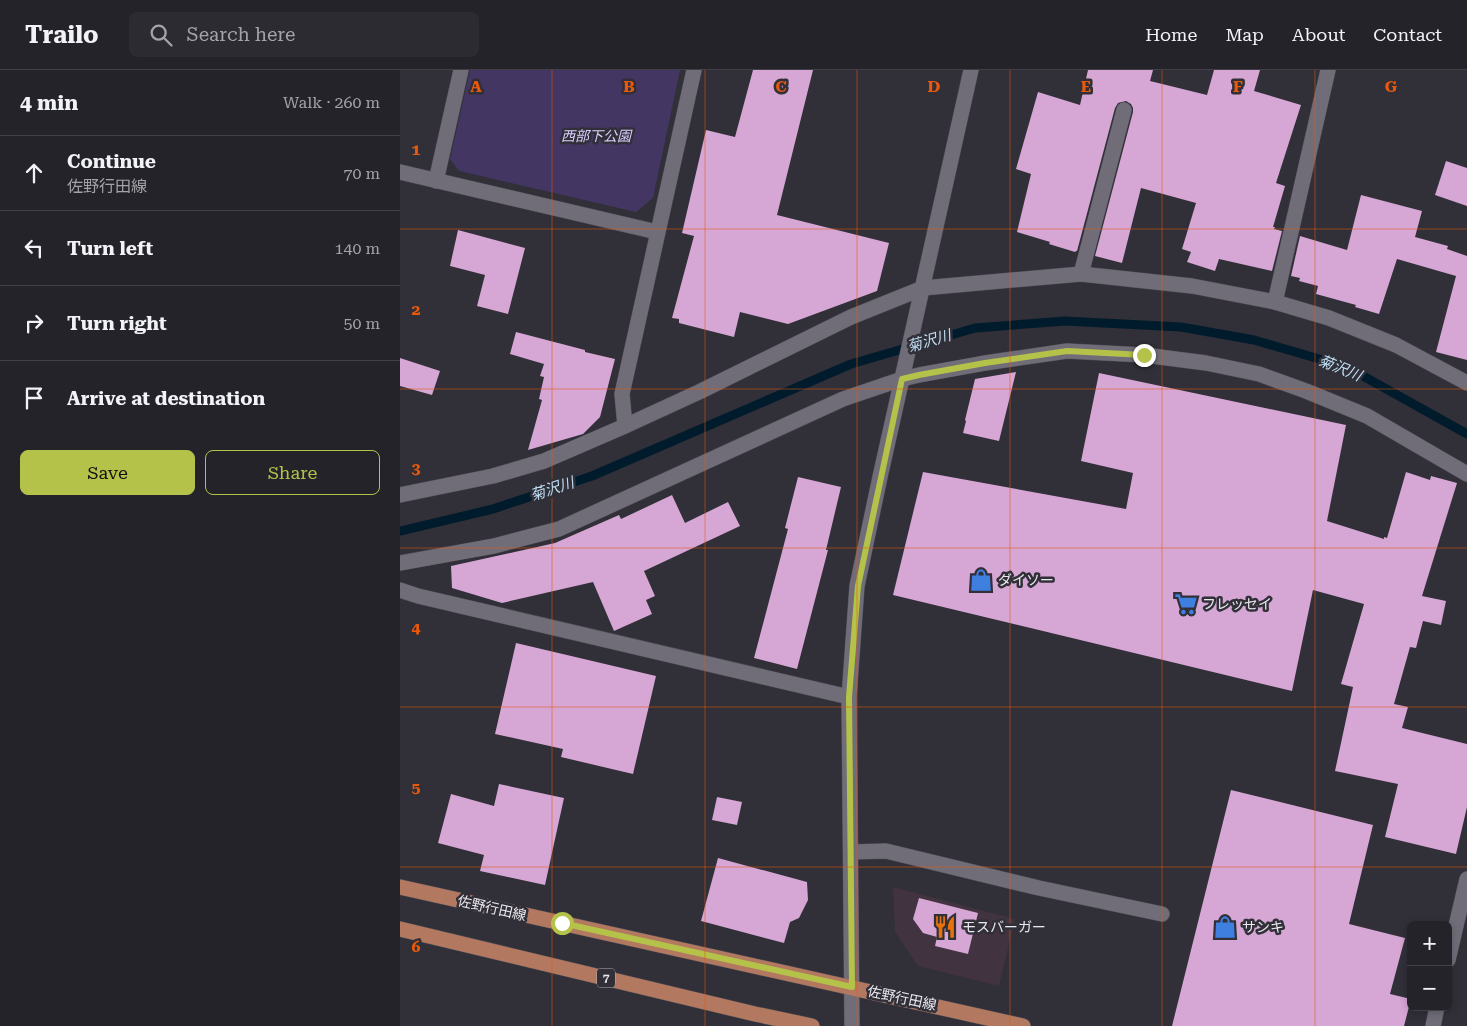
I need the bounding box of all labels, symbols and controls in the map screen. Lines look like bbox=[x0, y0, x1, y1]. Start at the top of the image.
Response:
search box bbox=[129, 12, 479, 57]
text: Trailo bbox=[25, 21, 99, 49]
icon: search bbox=[147, 21, 175, 49]
text: Search here bbox=[187, 23, 295, 46]
text: Home bbox=[1145, 24, 1197, 45]
text: Map bbox=[1225, 24, 1264, 45]
text: About bbox=[1292, 24, 1345, 45]
text: Contact bbox=[1373, 24, 1442, 45]
text: A bbox=[470, 77, 482, 96]
text: B bbox=[623, 77, 635, 96]
text: C bbox=[775, 77, 787, 96]
text: D bbox=[928, 77, 941, 96]
text: E bbox=[1081, 77, 1091, 96]
text: F bbox=[1233, 77, 1243, 96]
text: G bbox=[1385, 77, 1398, 96]
text: 4 min bbox=[20, 91, 78, 115]
text: Walk · 260 m bbox=[283, 93, 380, 112]
park label: 西部下公園 bbox=[561, 128, 633, 144]
text: 1 bbox=[412, 140, 421, 159]
text: Continue bbox=[67, 150, 156, 173]
icon: ahead bbox=[20, 159, 48, 187]
text: 70 m bbox=[343, 164, 380, 183]
text: 佐野行田線 bbox=[67, 177, 147, 196]
icon: left bbox=[20, 234, 48, 262]
text: Turn left bbox=[67, 237, 153, 260]
text: 140 m bbox=[334, 239, 380, 258]
text: 2 bbox=[412, 300, 421, 319]
icon: right bbox=[20, 309, 48, 337]
text: Turn right bbox=[67, 312, 167, 335]
text: 50 m bbox=[343, 314, 380, 333]
water label: 菊沢川 bbox=[905, 326, 955, 356]
route end bbox=[1133, 344, 1156, 367]
water label: 菊沢川 bbox=[1316, 351, 1366, 386]
icon: arrive bbox=[20, 384, 48, 412]
text: Arrive at destination bbox=[67, 387, 265, 410]
button: Save bbox=[20, 450, 195, 495]
button: Share bbox=[205, 450, 380, 495]
text: 3 bbox=[412, 459, 421, 478]
water label: 菊沢川 bbox=[528, 473, 578, 505]
shop icon: ダイソー bbox=[968, 567, 994, 593]
place label: ダイソー bbox=[998, 572, 1054, 588]
supermarket icon: フレッセイ bbox=[1173, 591, 1199, 617]
place label: フレッセイ bbox=[1202, 596, 1272, 612]
text: 4 bbox=[412, 618, 421, 637]
text: 5 bbox=[412, 778, 421, 797]
street label: 佐野行田線 bbox=[456, 892, 528, 924]
route start bbox=[551, 912, 574, 935]
restaurant icon: モスバーガー bbox=[932, 914, 958, 940]
shop icon: サンキ bbox=[1212, 914, 1238, 940]
place label: モスバーガー bbox=[962, 919, 1046, 935]
place label: サンキ bbox=[1242, 919, 1284, 935]
map controls bbox=[1407, 921, 1452, 1011]
button: + bbox=[1407, 921, 1452, 966]
text: 6 bbox=[412, 937, 421, 956]
button: − bbox=[1407, 966, 1452, 1011]
road number: 7 bbox=[597, 968, 615, 988]
street label: 佐野行田線 bbox=[866, 983, 938, 1013]

